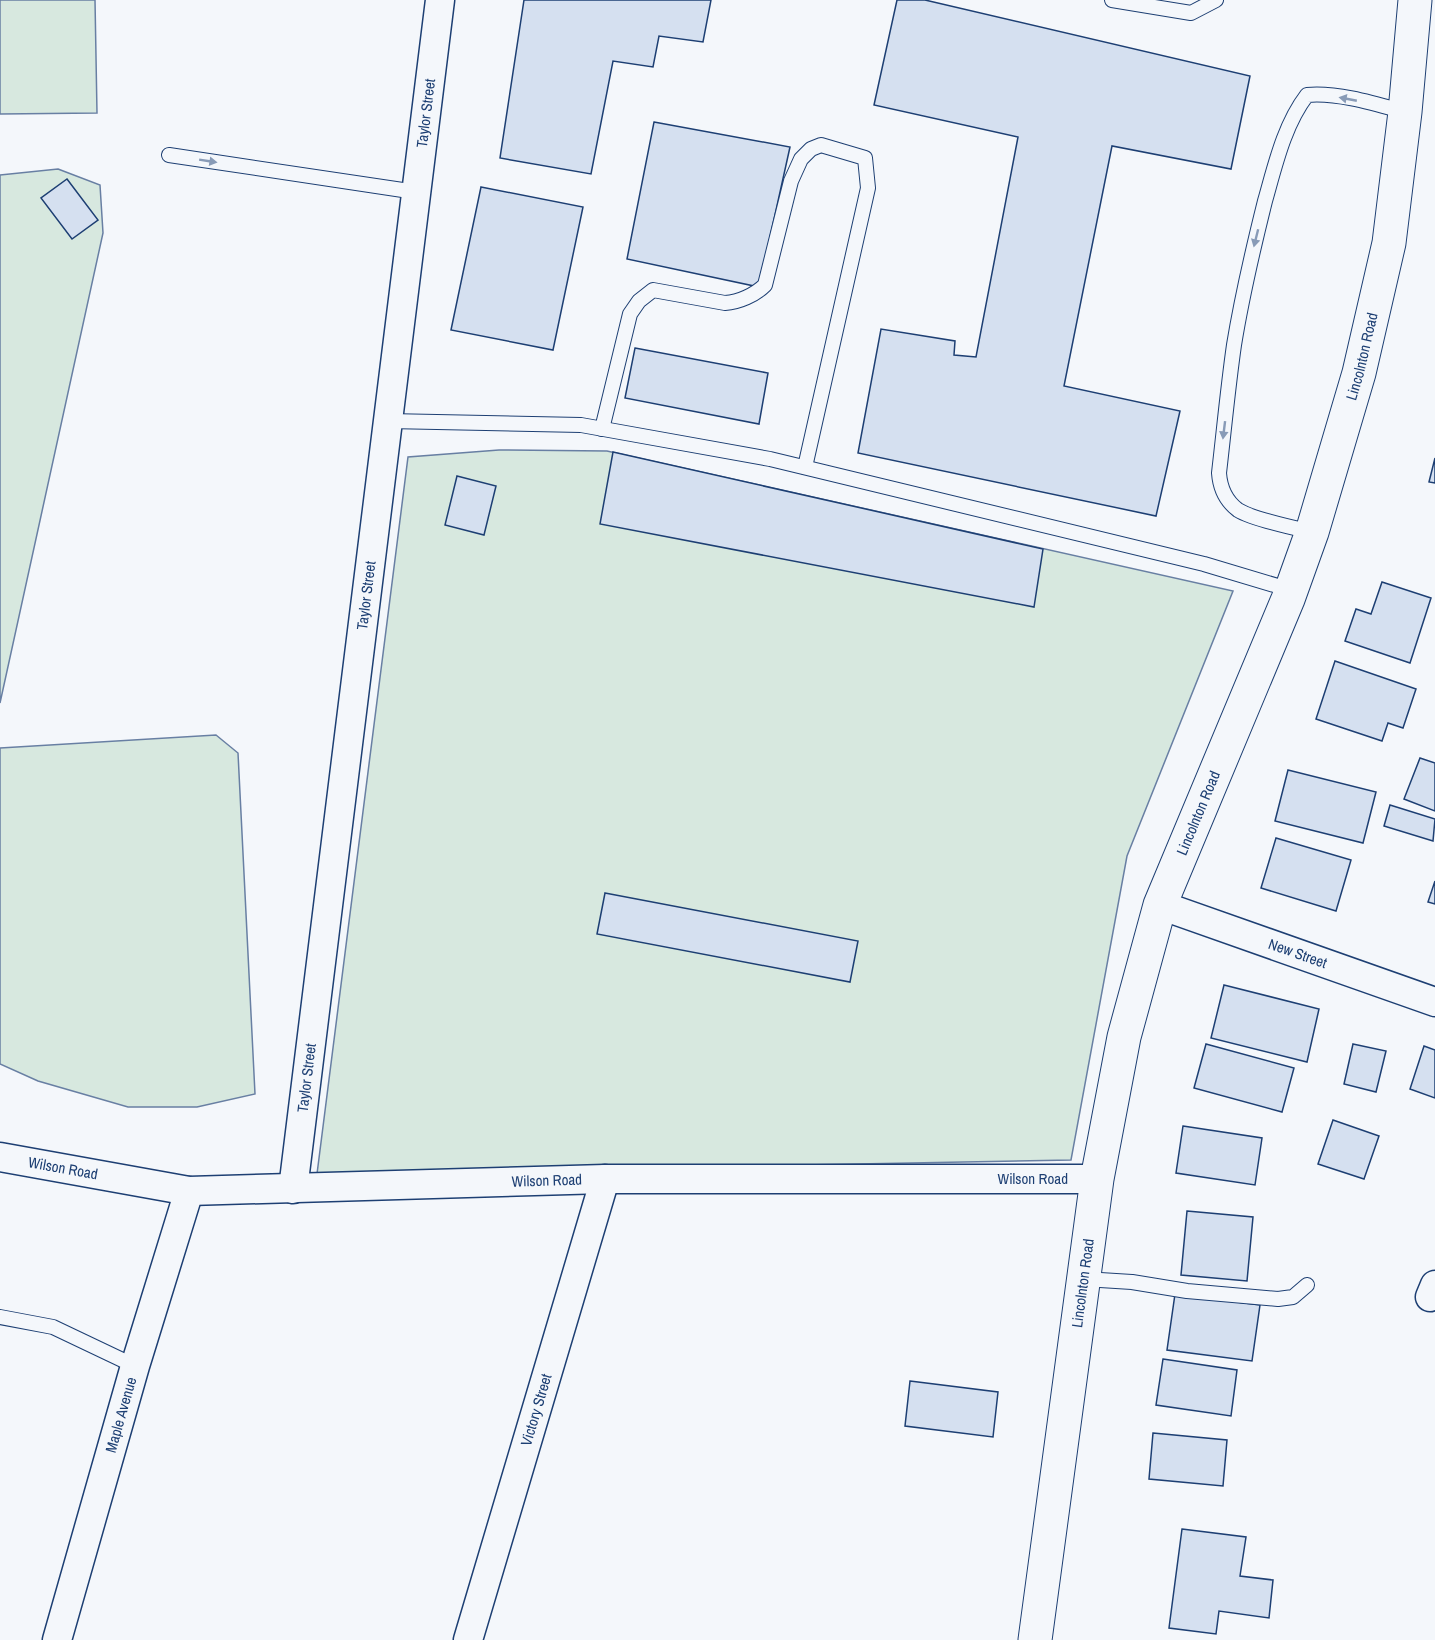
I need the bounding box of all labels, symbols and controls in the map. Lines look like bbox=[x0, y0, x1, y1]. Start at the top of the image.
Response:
street label: Taylor Street bbox=[411, 77, 440, 149]
one-way arrow bbox=[1339, 94, 1358, 103]
one-way arrow bbox=[199, 157, 218, 166]
one-way arrow bbox=[1251, 229, 1260, 247]
street label: Lincolnton Road bbox=[1341, 310, 1383, 403]
one-way arrow bbox=[1219, 421, 1229, 440]
street label: Taylor Street bbox=[351, 559, 381, 631]
street label: Lincolnton Road bbox=[1171, 768, 1225, 858]
street label: New Street bbox=[1266, 933, 1331, 973]
street label: Taylor Street bbox=[292, 1042, 321, 1113]
street label: Wilson Road bbox=[27, 1151, 100, 1184]
street label: Wilson Road bbox=[998, 1168, 1068, 1189]
street label: Wilson Road bbox=[511, 1169, 582, 1192]
street label: Lincolnton Road bbox=[1066, 1237, 1099, 1329]
street label: Victory Street bbox=[515, 1371, 557, 1448]
street label: Maple Avenue bbox=[100, 1374, 141, 1455]

